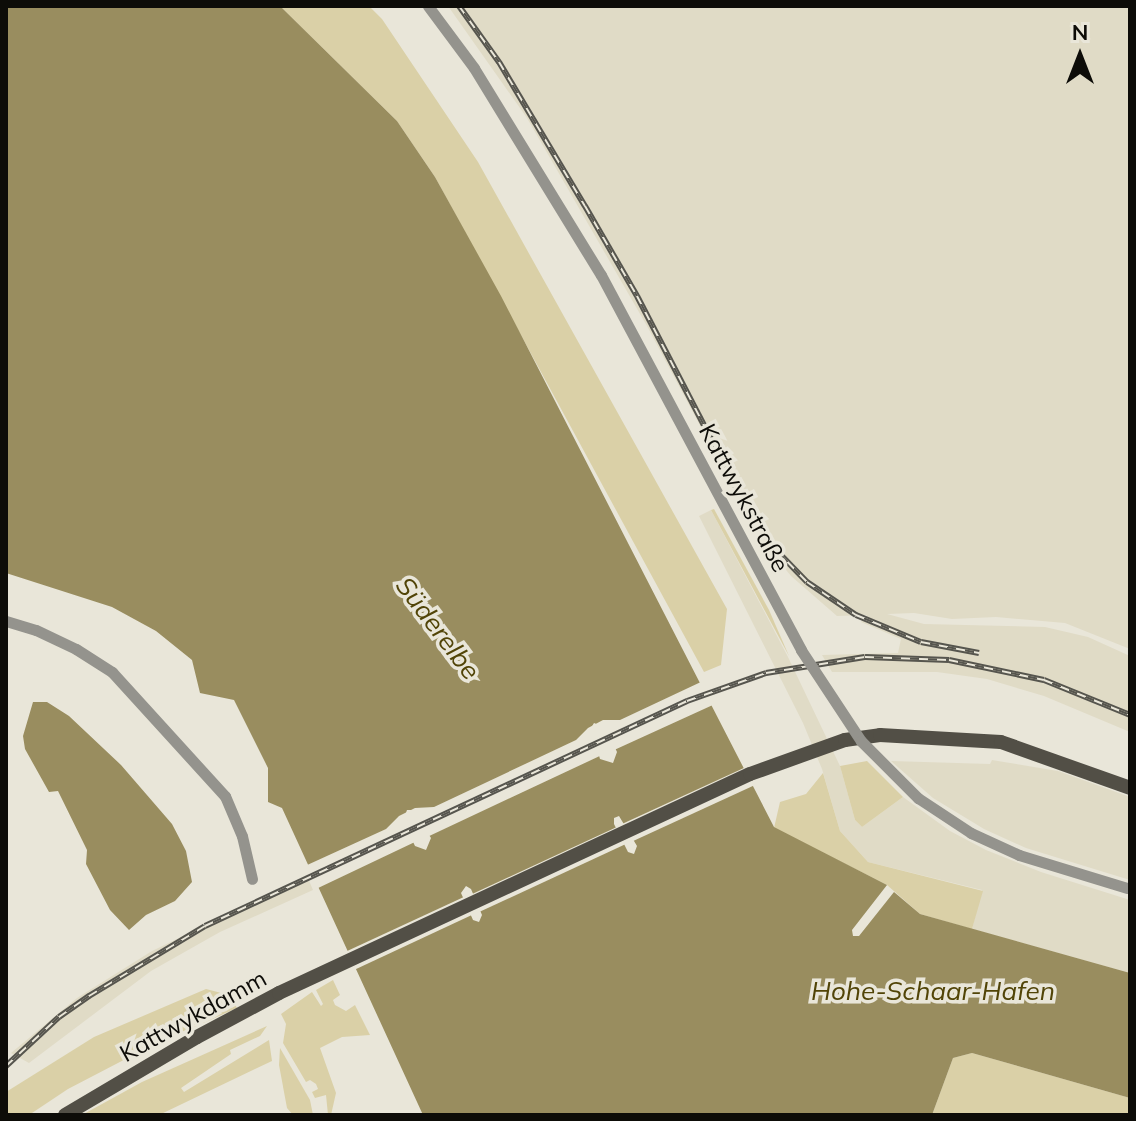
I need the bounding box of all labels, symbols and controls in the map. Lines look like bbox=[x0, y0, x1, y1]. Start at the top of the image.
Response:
north arrow bbox=[1040, 16, 1120, 96]
text: N bbox=[1072, 18, 1088, 46]
street label: Kattwykstraße bbox=[693, 419, 795, 577]
water label: Süderelbe bbox=[389, 571, 487, 685]
street label: Kattwykdamm bbox=[115, 964, 271, 1068]
water label: Hohe-Schaar-Hafen bbox=[811, 975, 1055, 1007]

